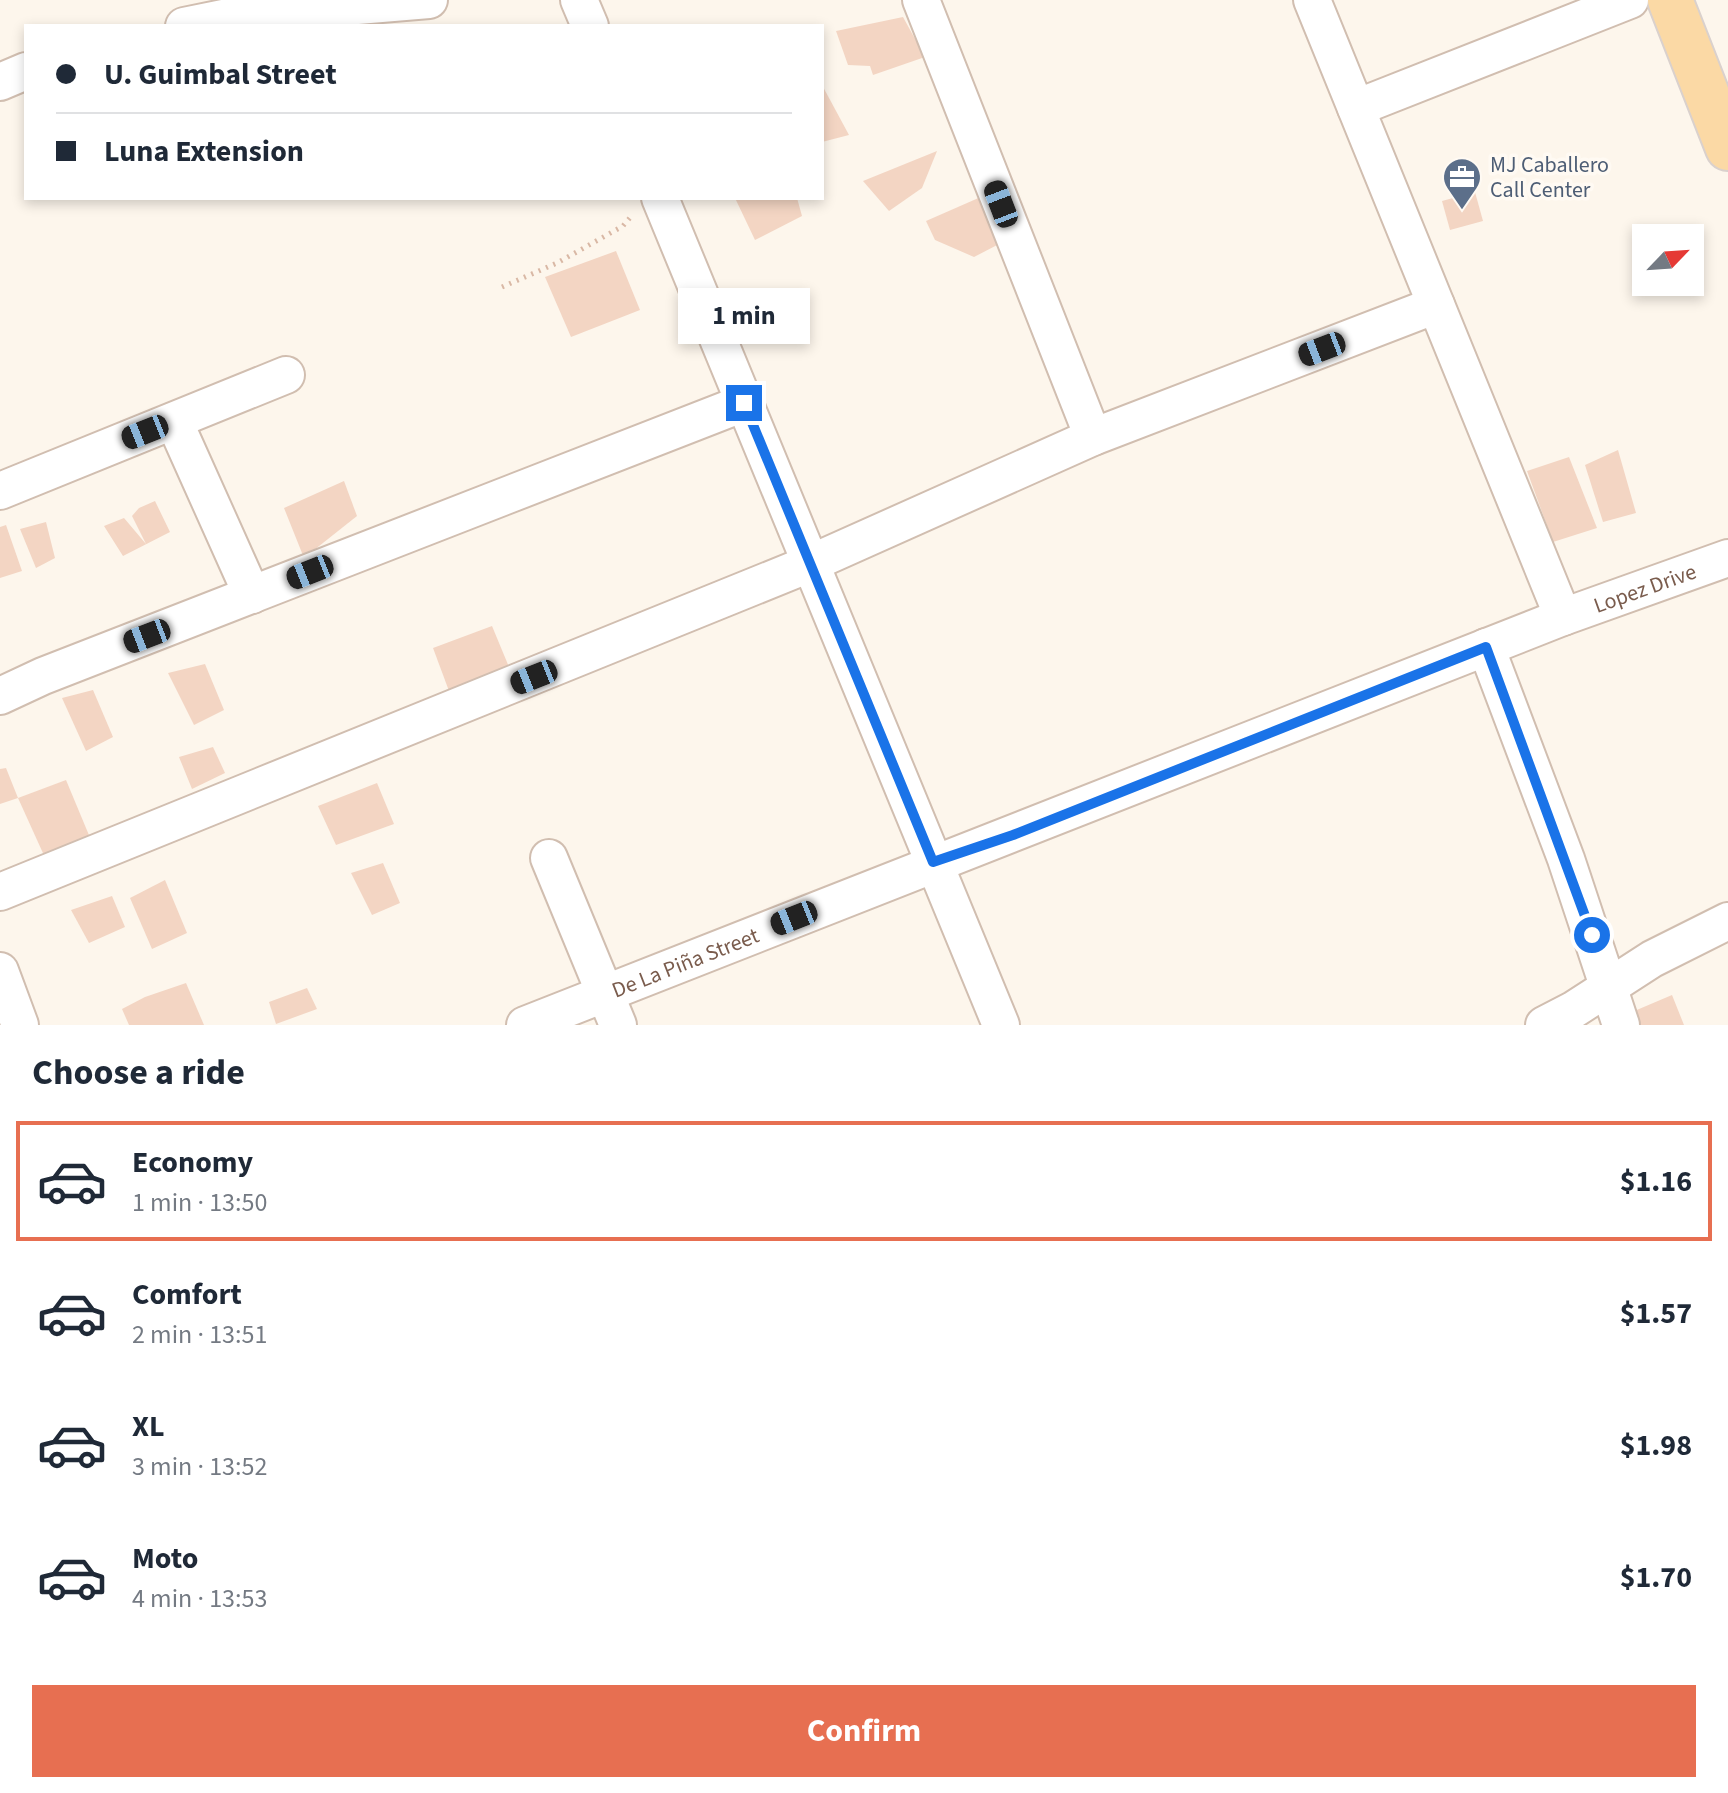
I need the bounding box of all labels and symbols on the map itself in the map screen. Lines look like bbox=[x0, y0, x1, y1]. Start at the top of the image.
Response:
place label: MJ Caballero Call Center bbox=[1490, 149, 1609, 206]
office icon: MJ Caballero Call Center bbox=[1441, 156, 1483, 211]
car bbox=[981, 177, 1021, 231]
north arrow bbox=[1632, 224, 1704, 296]
callout: 1 min bbox=[678, 287, 810, 343]
car bbox=[1295, 329, 1349, 369]
route end bbox=[726, 385, 762, 421]
car bbox=[118, 412, 172, 452]
car bbox=[283, 552, 337, 592]
street label: Lopez Drive bbox=[1589, 556, 1701, 622]
car bbox=[120, 616, 174, 656]
car bbox=[507, 657, 561, 697]
car bbox=[767, 898, 821, 938]
route start bbox=[1574, 917, 1610, 953]
street label: De La Piña Street bbox=[607, 919, 764, 1006]

